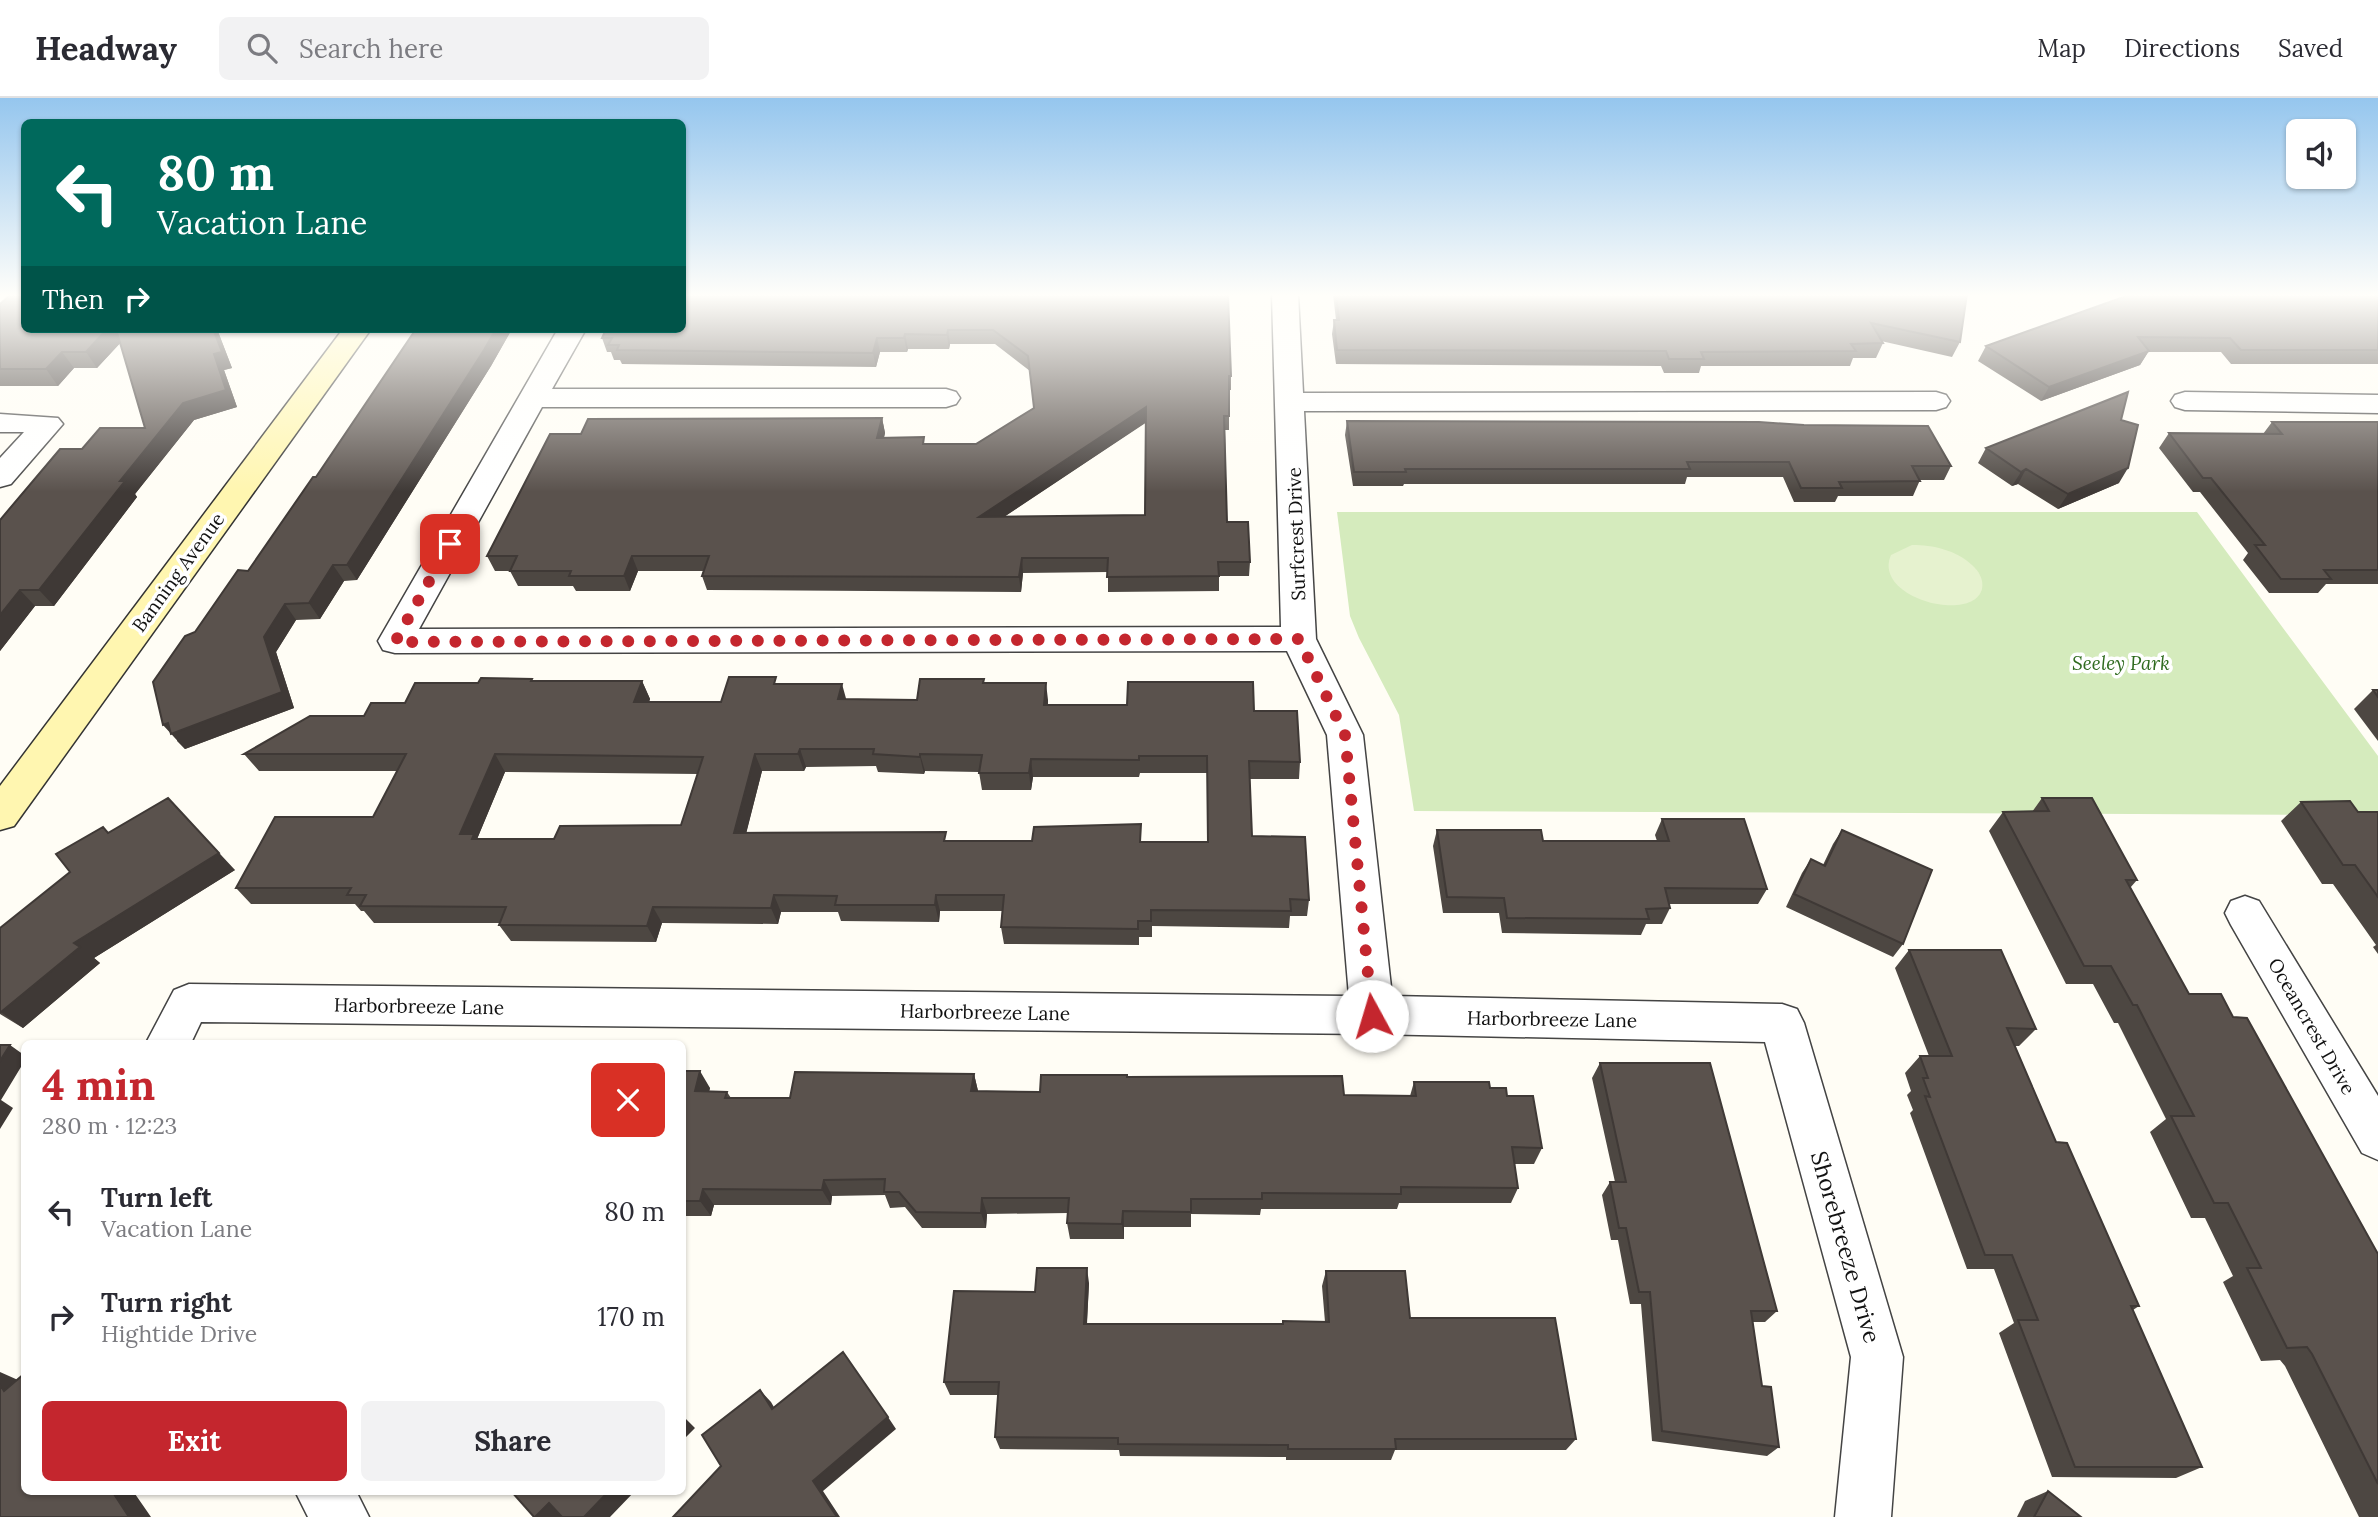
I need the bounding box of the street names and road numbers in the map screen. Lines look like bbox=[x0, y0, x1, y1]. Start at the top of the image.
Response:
street label: Surfcrest Drive bbox=[1282, 467, 1310, 601]
street label: Banning Avenue bbox=[127, 508, 229, 636]
street label: Oceancrest Drive bbox=[2263, 953, 2361, 1099]
street label: Harborbreeze Lane bbox=[334, 993, 504, 1019]
street label: Harborbreeze Lane bbox=[900, 999, 1070, 1025]
street label: Harborbreeze Lane bbox=[1467, 1006, 1637, 1032]
street label: Shorebreeze Drive bbox=[1805, 1148, 1887, 1346]

